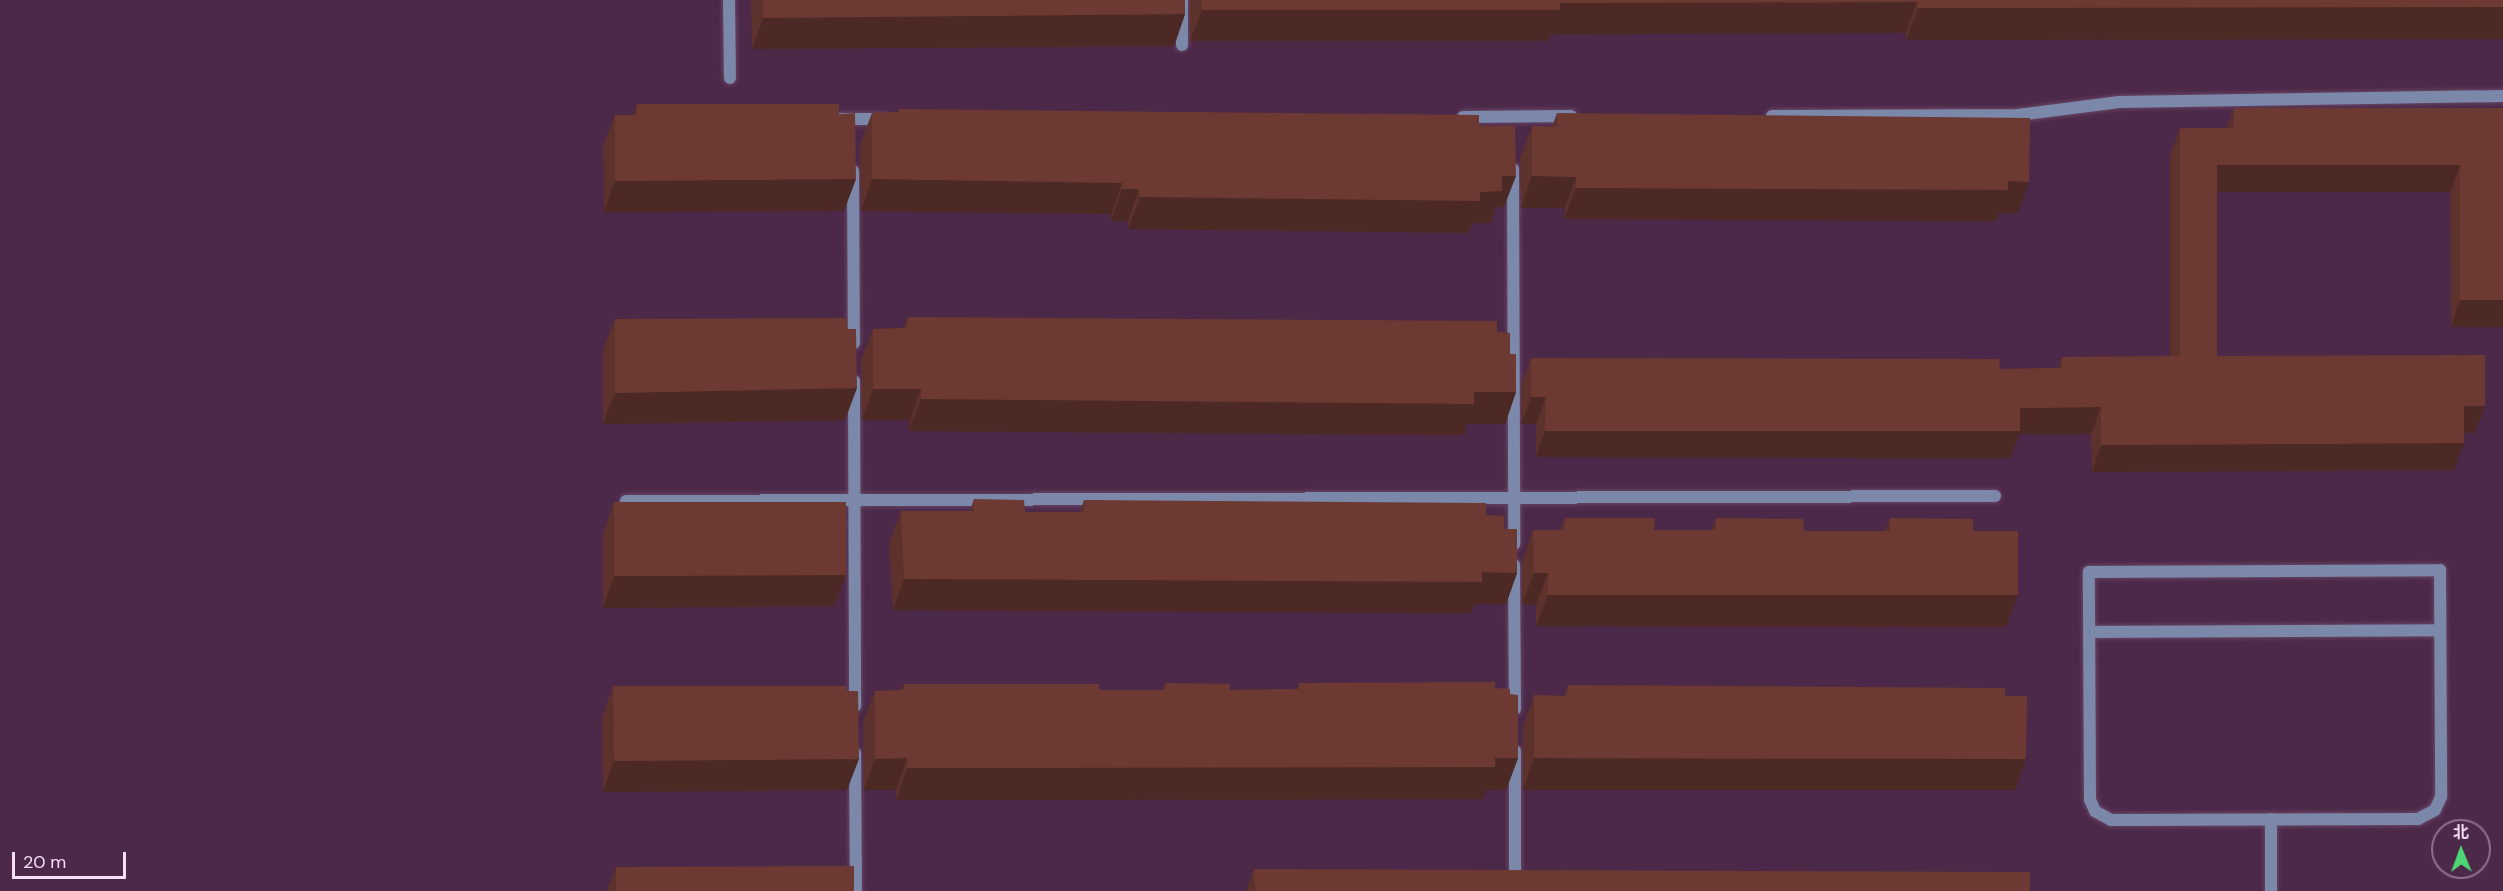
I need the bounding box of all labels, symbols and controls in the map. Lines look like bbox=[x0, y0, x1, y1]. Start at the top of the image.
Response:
north arrow bbox=[2431, 819, 2491, 879]
text: 北 bbox=[2453, 822, 2469, 843]
scale bar bbox=[15, 840, 129, 878]
text: 20 m bbox=[23, 850, 66, 874]

